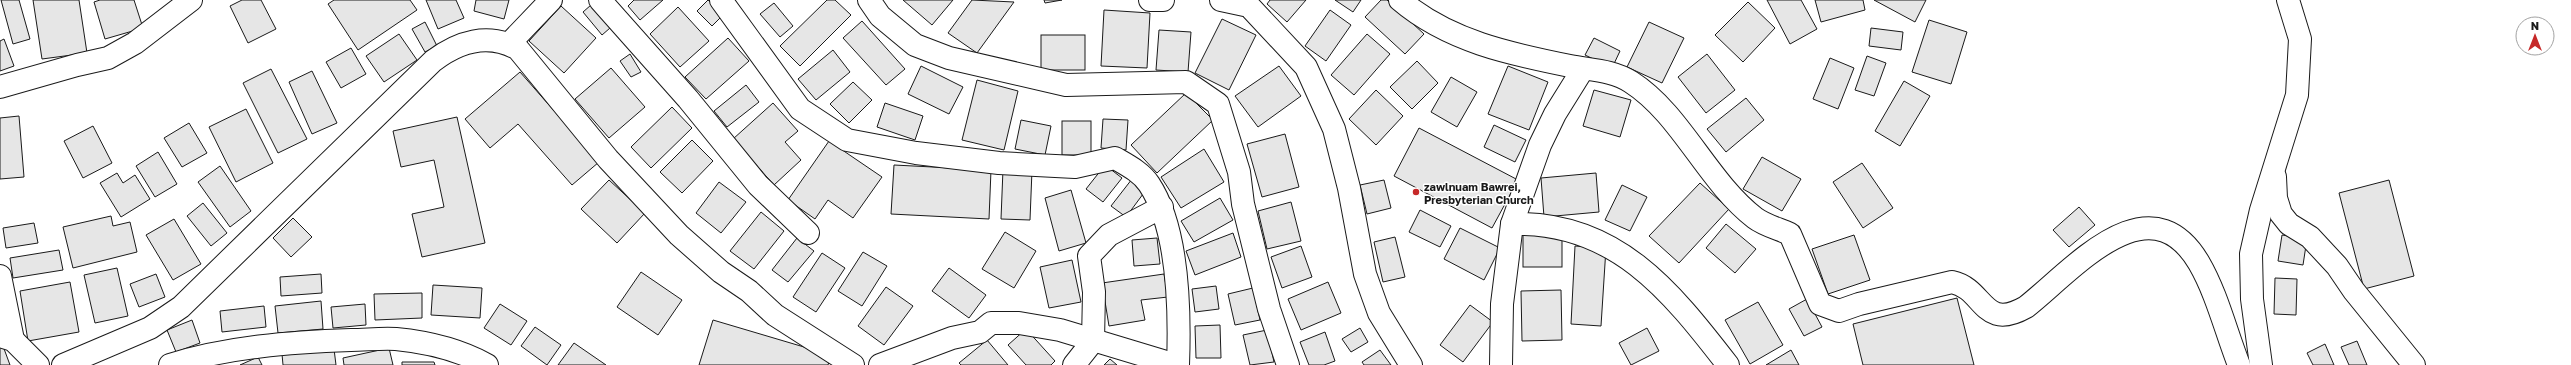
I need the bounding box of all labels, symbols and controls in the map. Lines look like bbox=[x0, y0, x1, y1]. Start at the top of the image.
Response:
north arrow bbox=[2515, 16, 2555, 56]
text: N bbox=[2531, 19, 2539, 32]
place label: zawlnuam Bawrei, Presbyterian Church bbox=[1424, 180, 1534, 206]
marker: zawlnuam Bawrei, Presbyterian Church bbox=[1411, 187, 1421, 197]

